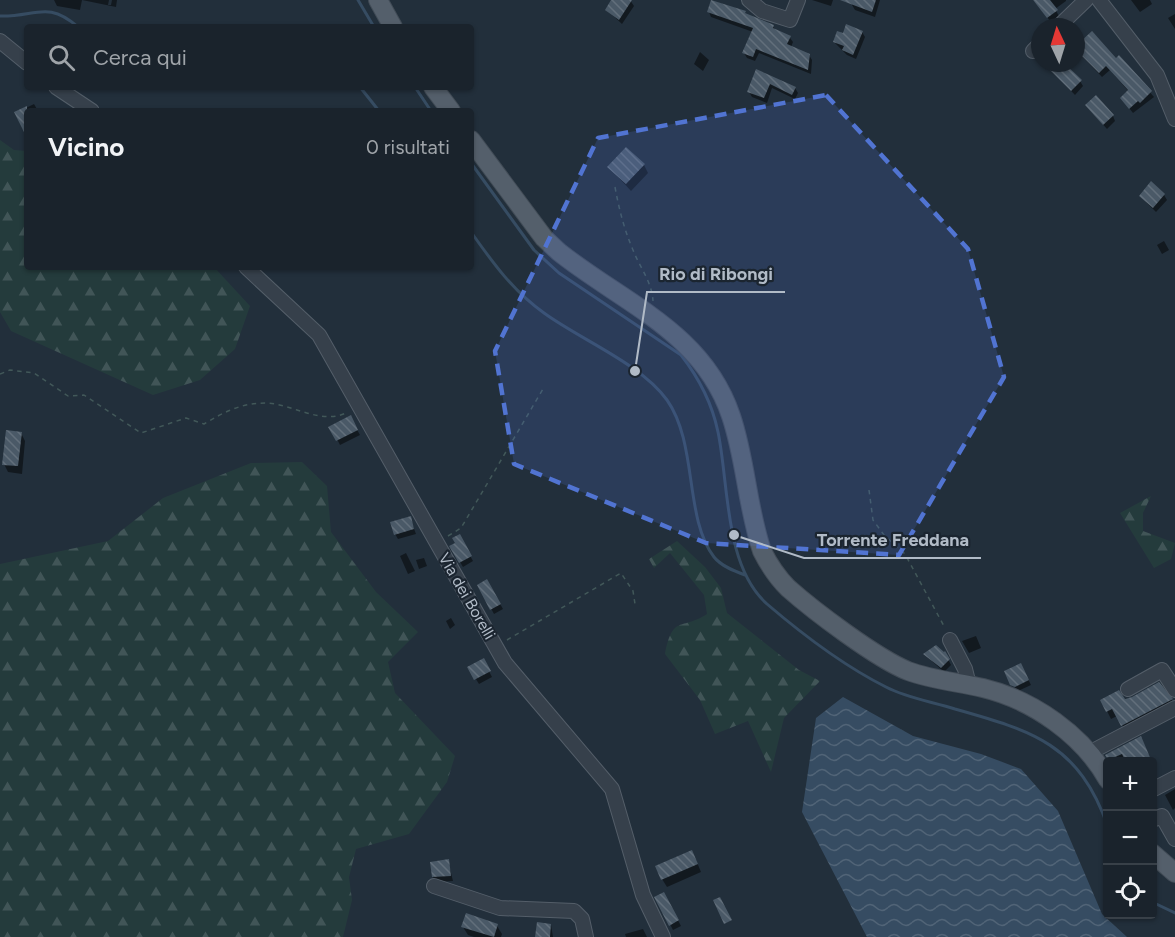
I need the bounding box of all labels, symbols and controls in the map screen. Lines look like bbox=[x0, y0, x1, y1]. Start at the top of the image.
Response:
north arrow bbox=[1031, 18, 1085, 72]
search box bbox=[24, 24, 474, 90]
icon: search bbox=[45, 41, 78, 74]
text: Cerca qui bbox=[93, 44, 187, 71]
text: Vicino bbox=[48, 131, 124, 163]
text: 0 risultati bbox=[366, 135, 450, 159]
callout: Rio di Ribongi bbox=[647, 256, 785, 292]
text: Rio di Ribongi bbox=[659, 263, 773, 285]
callout: Torrente Freddana bbox=[804, 522, 981, 558]
text: Torrente Freddana bbox=[817, 529, 969, 551]
street label: Via dei Borelli bbox=[435, 549, 499, 643]
map controls bbox=[1103, 757, 1157, 919]
button: + bbox=[1103, 757, 1157, 811]
button: − bbox=[1103, 811, 1157, 865]
button: locate bbox=[1103, 865, 1157, 919]

